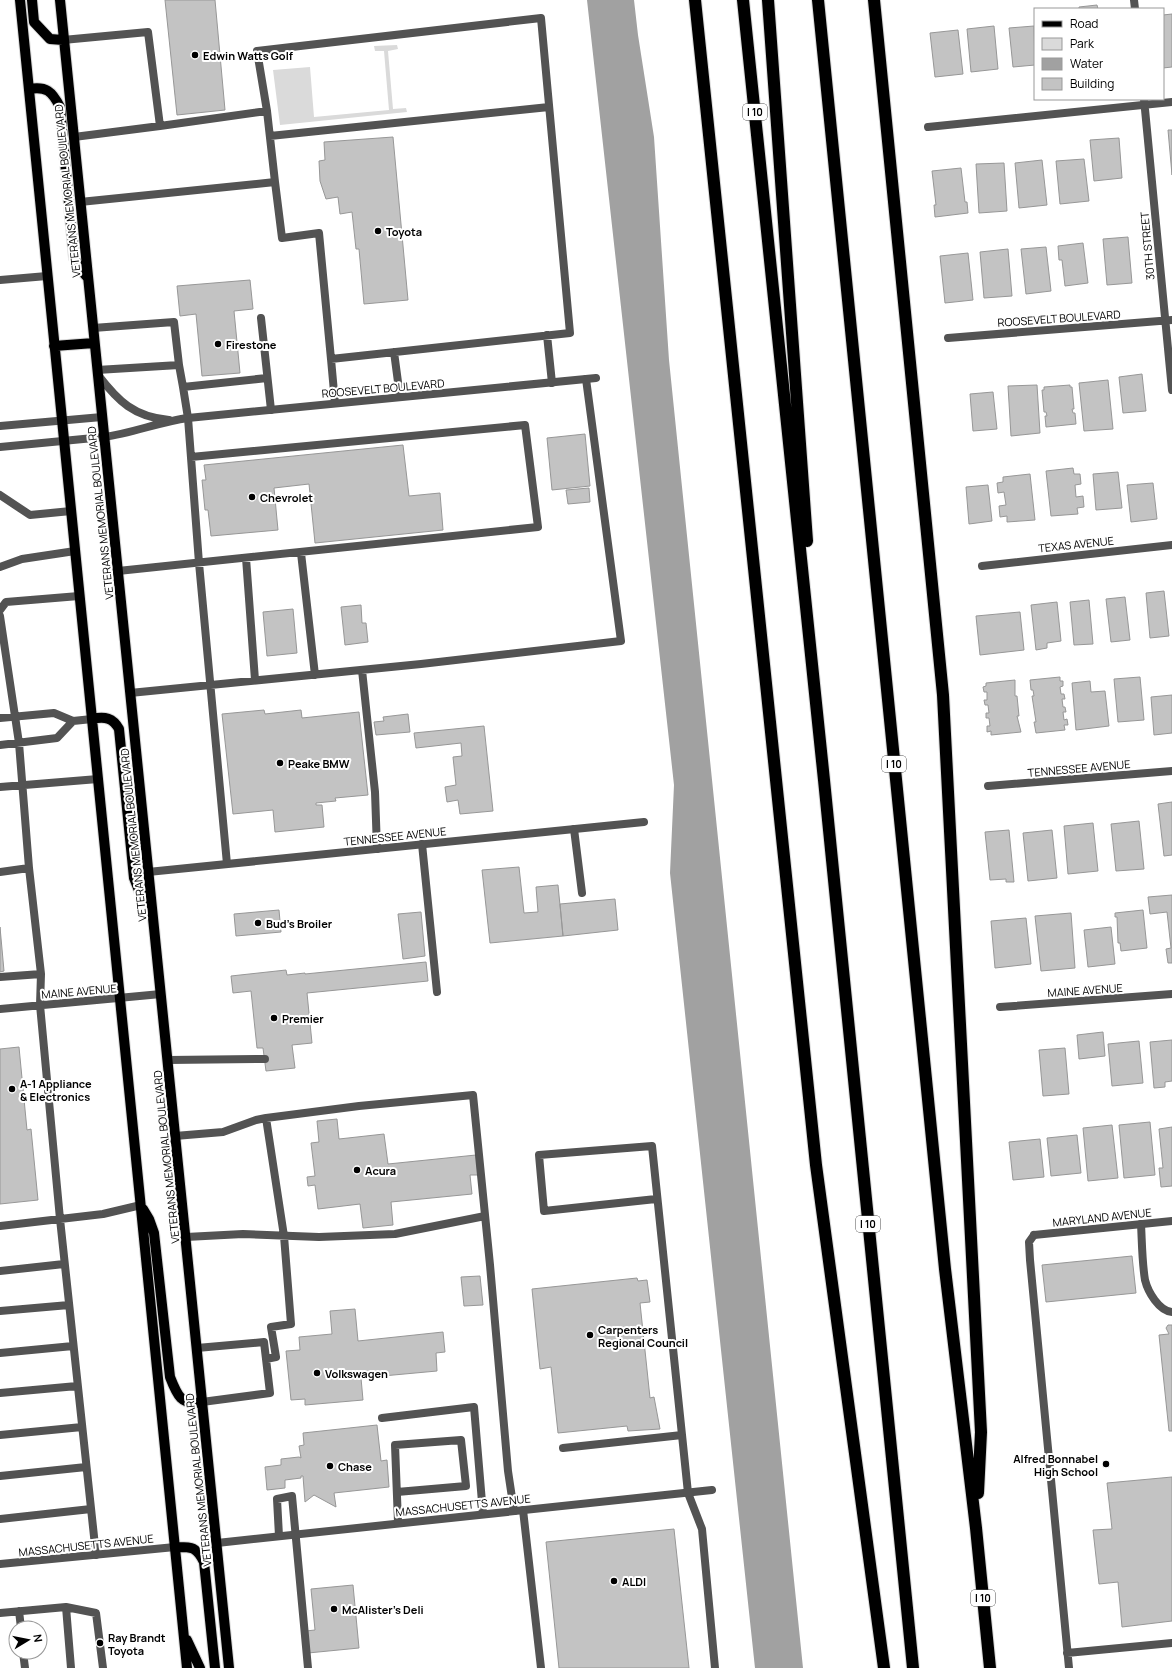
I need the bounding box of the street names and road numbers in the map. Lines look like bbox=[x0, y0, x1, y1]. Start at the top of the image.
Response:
street label: VETERANS MEMORIAL BOULEVARD bbox=[50, 104, 84, 278]
road number: I 10 bbox=[743, 104, 767, 120]
street label: 30TH STREET bbox=[1137, 211, 1157, 281]
street label: ROOSEVELT BOULEVARD bbox=[997, 306, 1121, 330]
street label: ROOSEVELT BOULEVARD bbox=[321, 375, 445, 401]
street label: VETERANS MEMORIAL BOULEVARD bbox=[83, 426, 117, 600]
street label: TEXAS AVENUE bbox=[1037, 533, 1115, 555]
street label: VETERANS MEMORIAL BOULEVARD bbox=[116, 748, 150, 922]
road number: I 10 bbox=[882, 756, 906, 772]
street label: TENNESSEE AVENUE bbox=[1027, 756, 1131, 780]
street label: TENNESSEE AVENUE bbox=[343, 823, 447, 849]
street label: MAINE AVENUE bbox=[41, 980, 117, 1002]
street label: MAINE AVENUE bbox=[1047, 980, 1123, 1000]
street label: VETERANS MEMORIAL BOULEVARD bbox=[149, 1070, 183, 1244]
street label: MARYLAND AVENUE bbox=[1052, 1204, 1152, 1230]
road number: I 10 bbox=[856, 1216, 880, 1232]
street label: VETERANS MEMORIAL BOULEVARD bbox=[181, 1393, 215, 1567]
street label: MASSACHUSETTS AVENUE bbox=[395, 1490, 531, 1520]
street label: MASSACHUSETTS AVENUE bbox=[18, 1530, 154, 1560]
road number: I 10 bbox=[971, 1590, 995, 1606]

